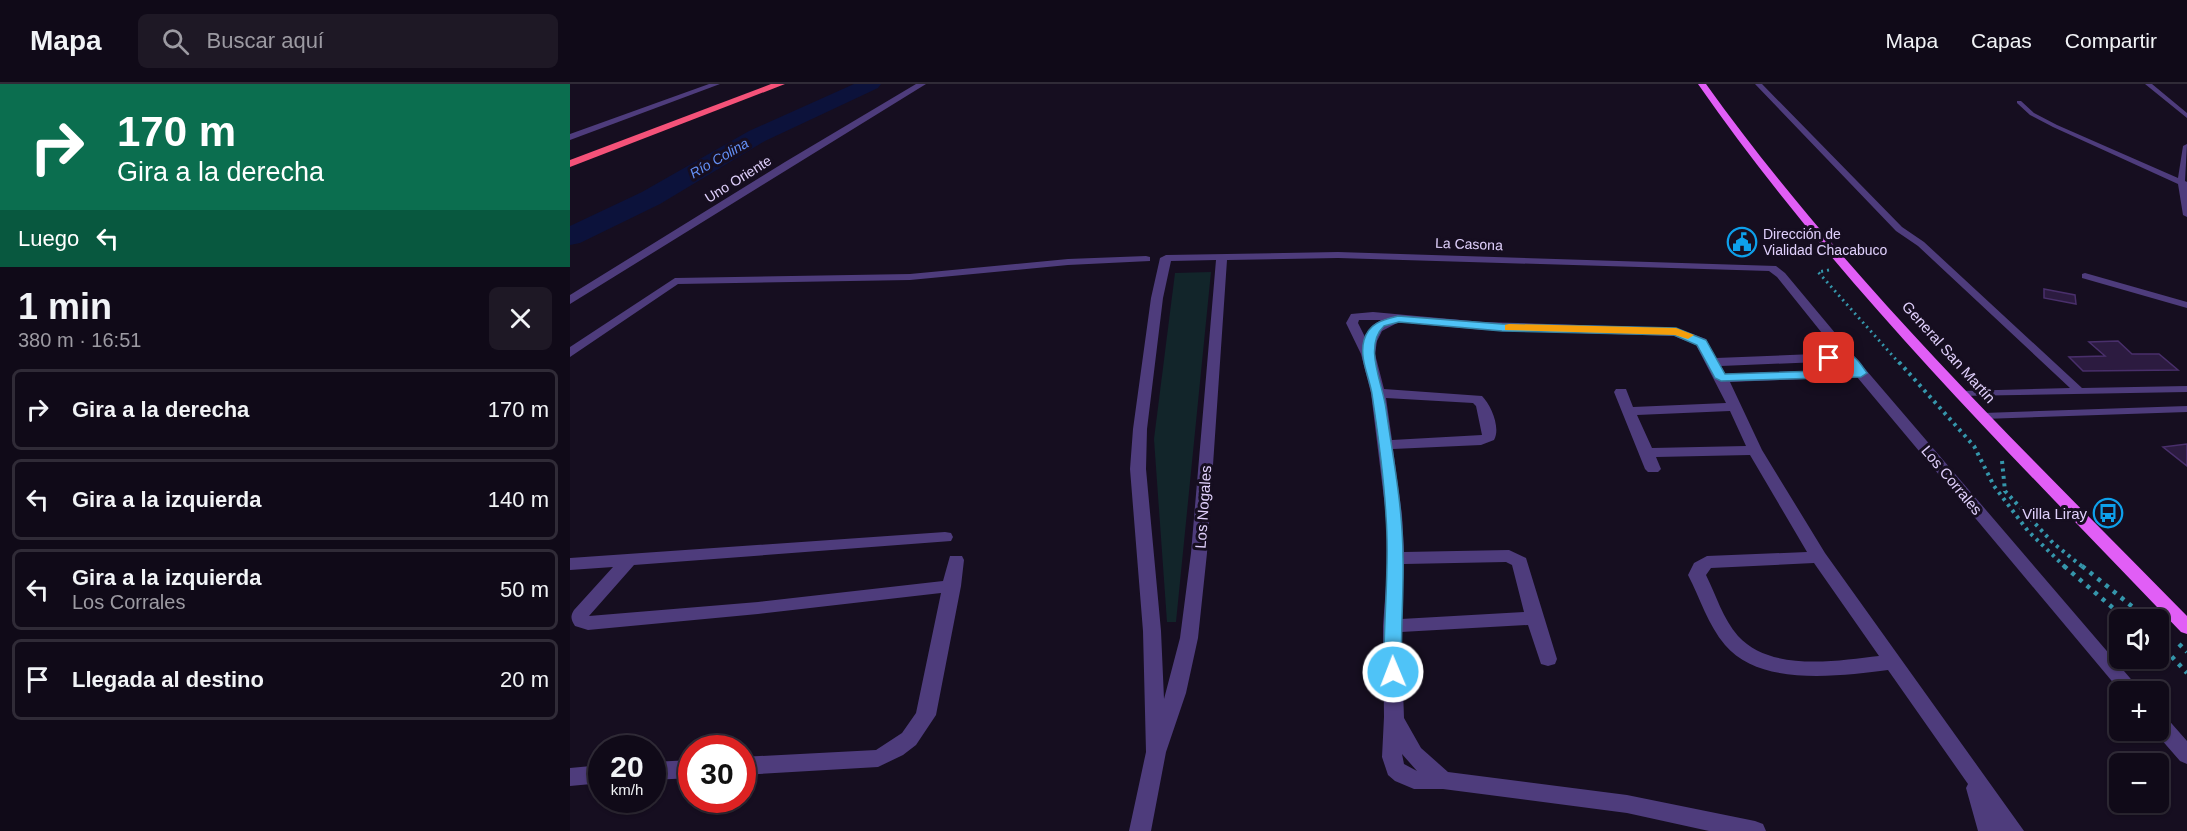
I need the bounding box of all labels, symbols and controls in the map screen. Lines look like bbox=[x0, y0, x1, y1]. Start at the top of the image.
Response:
search box bbox=[138, 14, 558, 68]
text: Mapa bbox=[30, 25, 102, 56]
icon: search bbox=[159, 25, 192, 58]
text: Buscar aquí bbox=[207, 28, 324, 53]
text: Mapa bbox=[1886, 29, 1938, 52]
text: Capas bbox=[1971, 29, 2032, 52]
text: Compartir bbox=[2065, 29, 2157, 52]
icon: right bbox=[18, 108, 96, 186]
text: 170 m bbox=[117, 108, 236, 155]
water label: Río Colina bbox=[687, 135, 751, 181]
street label: Uno Oriente bbox=[702, 152, 774, 206]
text: Gira a la derecha bbox=[117, 157, 324, 187]
icon: left bbox=[91, 222, 124, 255]
text: Luego bbox=[18, 226, 79, 251]
public building icon: Dirección de Vialidad Chacabuco bbox=[1726, 226, 1758, 258]
place label: Dirección de Vialidad Chacabuco bbox=[1763, 226, 1887, 258]
street label: La Casona bbox=[1435, 235, 1503, 253]
text: 1 min bbox=[18, 286, 112, 327]
button: close bbox=[489, 287, 552, 350]
street label: General San Martín bbox=[1899, 298, 1999, 406]
text: 380 m · 16:51 bbox=[18, 329, 141, 351]
pin bbox=[1803, 332, 1854, 383]
icon: arrive bbox=[1812, 341, 1845, 374]
icon: right bbox=[21, 393, 54, 426]
text: Gira a la derecha bbox=[72, 397, 249, 422]
text: 170 m bbox=[488, 397, 549, 422]
street label: Los Corrales bbox=[1918, 442, 1986, 518]
street label: Los Nogales bbox=[1192, 465, 1214, 549]
icon: left bbox=[21, 483, 54, 516]
text: Gira a la izquierda bbox=[72, 487, 262, 512]
text: 140 m bbox=[488, 487, 549, 512]
bus stop icon: Villa Liray bbox=[2092, 497, 2124, 529]
place label: Villa Liray bbox=[2022, 505, 2087, 522]
text: Gira a la izquierda bbox=[72, 565, 262, 590]
icon: left bbox=[21, 573, 54, 606]
text: 50 m bbox=[500, 577, 549, 602]
text: Los Corrales bbox=[72, 591, 185, 613]
map controls bbox=[2109, 609, 2169, 813]
button: sound bbox=[2109, 609, 2169, 669]
position arrow bbox=[1361, 640, 1425, 704]
icon: arrive bbox=[21, 663, 54, 696]
text: Llegada al destino bbox=[72, 667, 264, 692]
text: 20 m bbox=[500, 667, 549, 692]
button: + bbox=[2109, 681, 2169, 741]
speed limit sign: 30 bbox=[678, 735, 756, 813]
text: 20 bbox=[610, 750, 644, 783]
button: − bbox=[2109, 753, 2169, 813]
text: km/h bbox=[611, 781, 643, 798]

